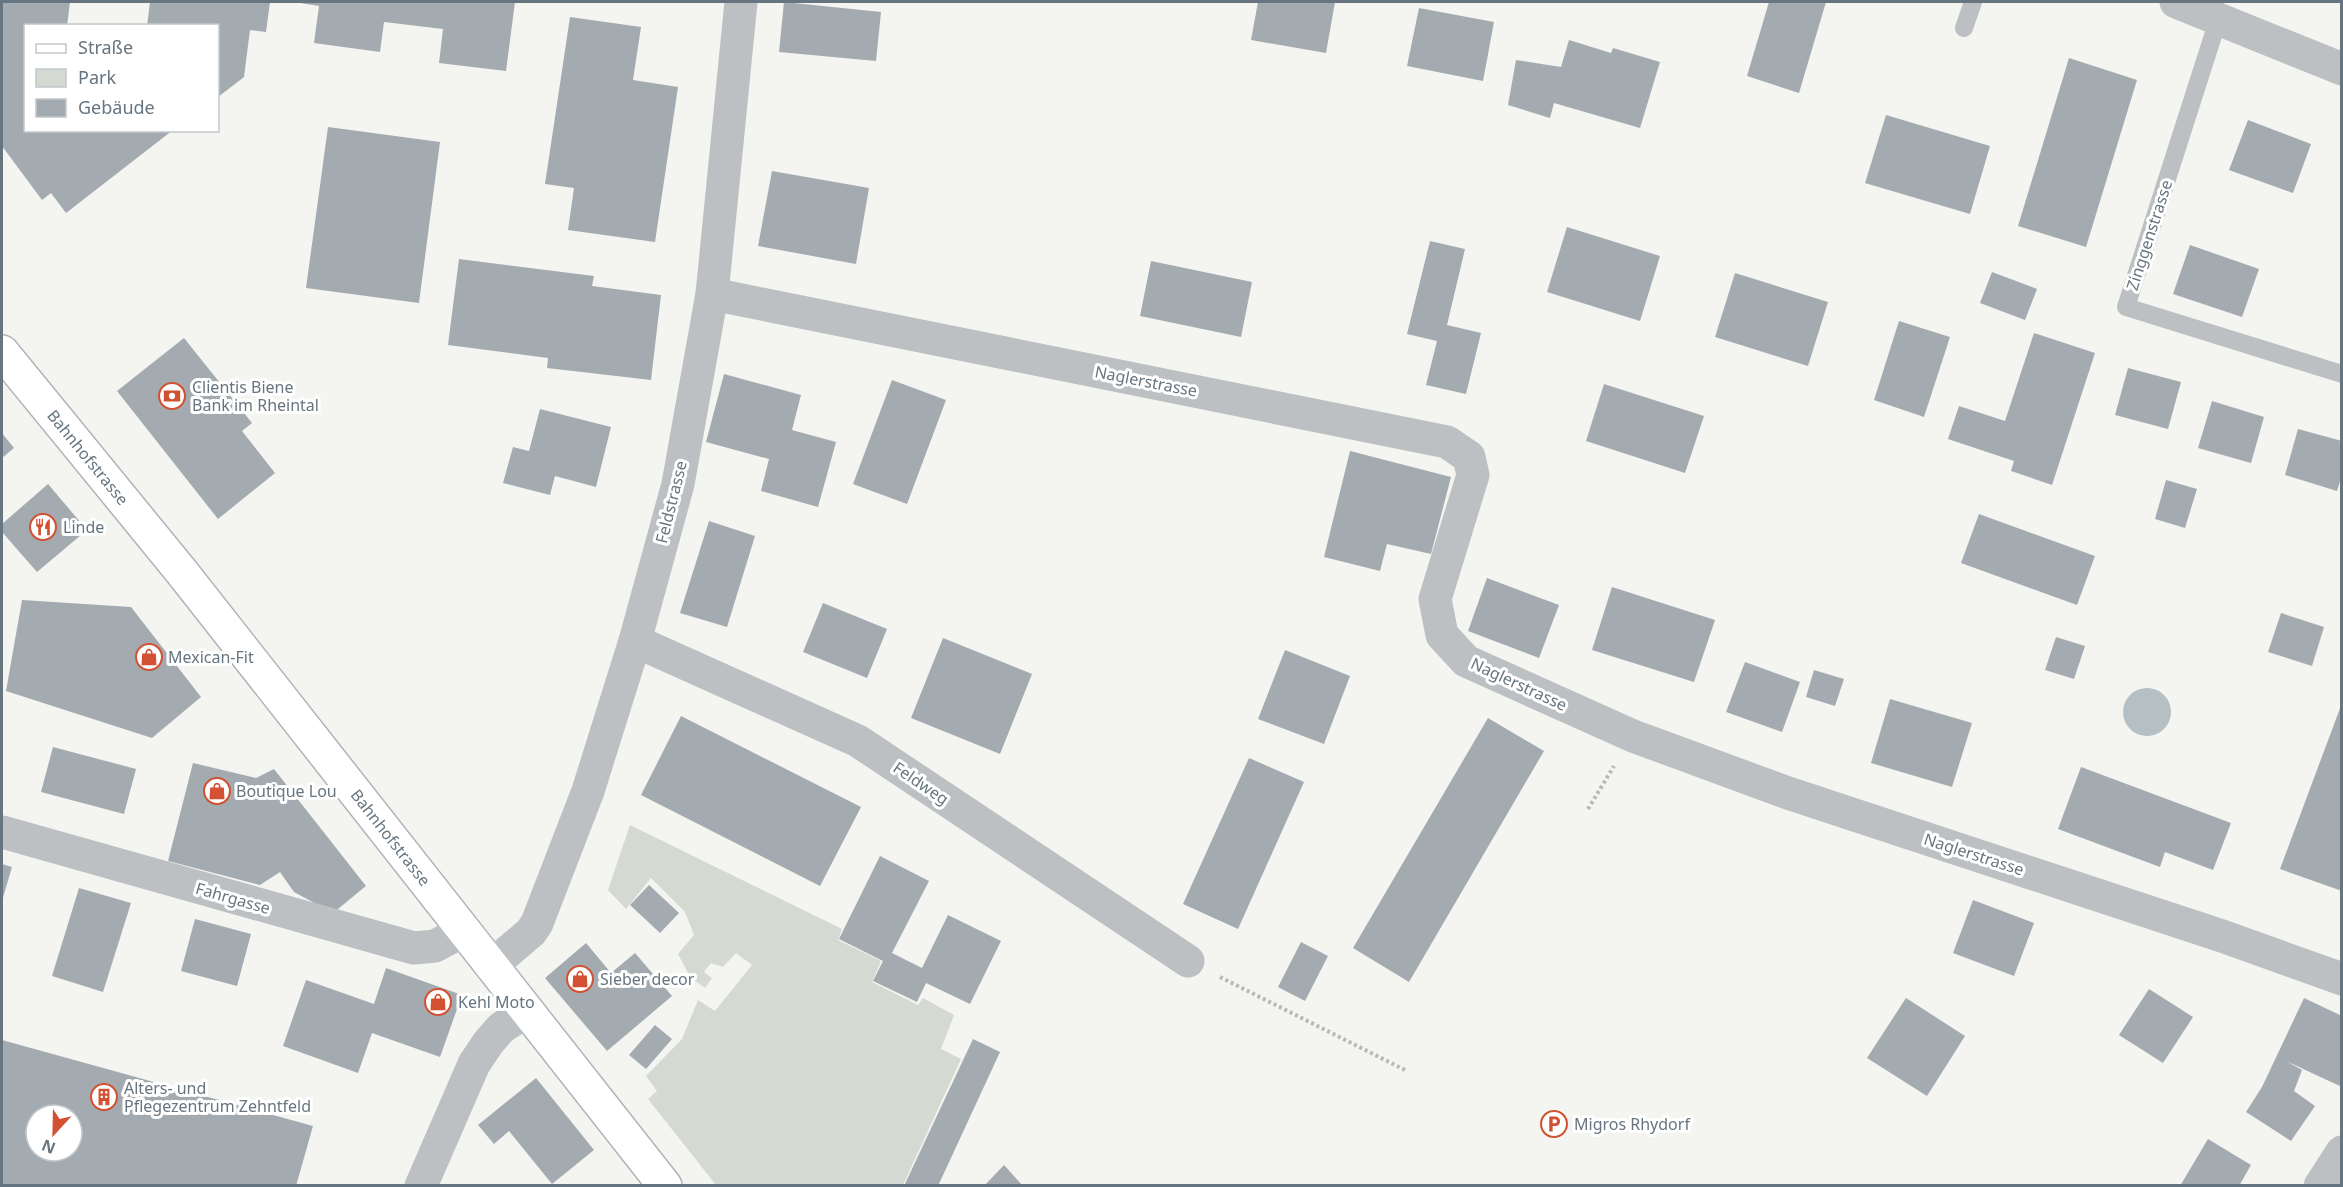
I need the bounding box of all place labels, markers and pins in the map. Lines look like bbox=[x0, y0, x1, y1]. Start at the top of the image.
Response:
place label: Clientis Biene Bank im Rheintal bbox=[192, 376, 319, 416]
bank icon: Clientis Biene Bank im Rheintal bbox=[157, 381, 187, 411]
restaurant icon: Linde bbox=[28, 512, 58, 542]
place label: Linde bbox=[63, 516, 104, 538]
shop icon: Mexican-Fit bbox=[134, 642, 164, 672]
place label: Mexican-Fit bbox=[168, 646, 254, 668]
shop icon: Boutique Lou bbox=[202, 776, 232, 806]
place label: Boutique Lou bbox=[236, 780, 337, 802]
shop icon: Sieber decor bbox=[565, 964, 595, 994]
place label: Sieber decor bbox=[600, 968, 695, 990]
shop icon: Kehl Moto bbox=[423, 987, 453, 1017]
place label: Kehl Moto bbox=[458, 991, 535, 1013]
place label: Alters- und Pflegezentrum Zehntfeld bbox=[124, 1077, 311, 1117]
building icon: Alters- und Pflegezentrum Zehntfeld bbox=[89, 1082, 119, 1112]
parking icon: Migros Rhydorf bbox=[1539, 1109, 1569, 1139]
place label: Migros Rhydorf bbox=[1574, 1113, 1691, 1135]

